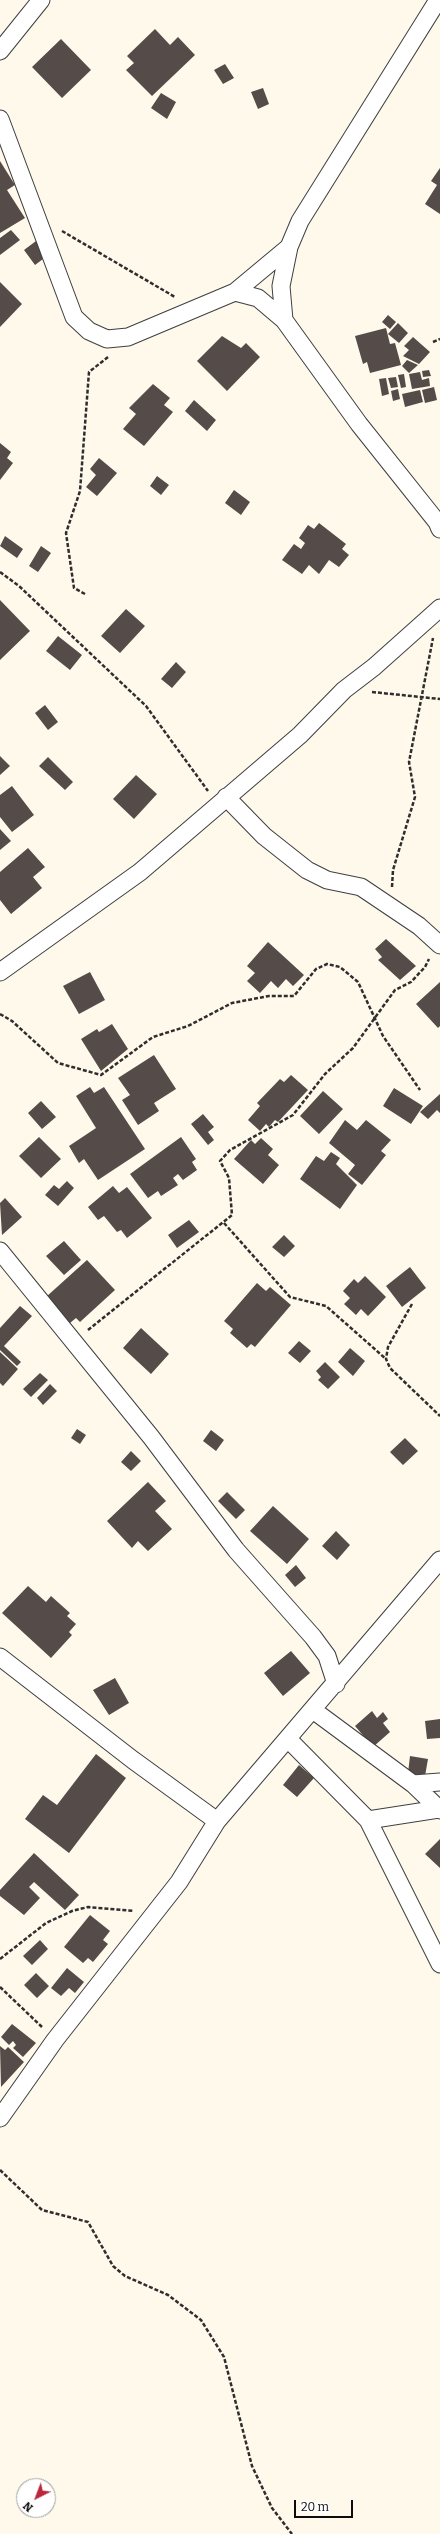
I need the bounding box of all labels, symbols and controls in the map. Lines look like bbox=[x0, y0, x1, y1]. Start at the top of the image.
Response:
north arrow bbox=[16, 2478, 56, 2518]
scale bar bbox=[296, 2492, 355, 2518]
text: N bbox=[21, 2499, 36, 2514]
text: 20 m bbox=[301, 2500, 329, 2514]

